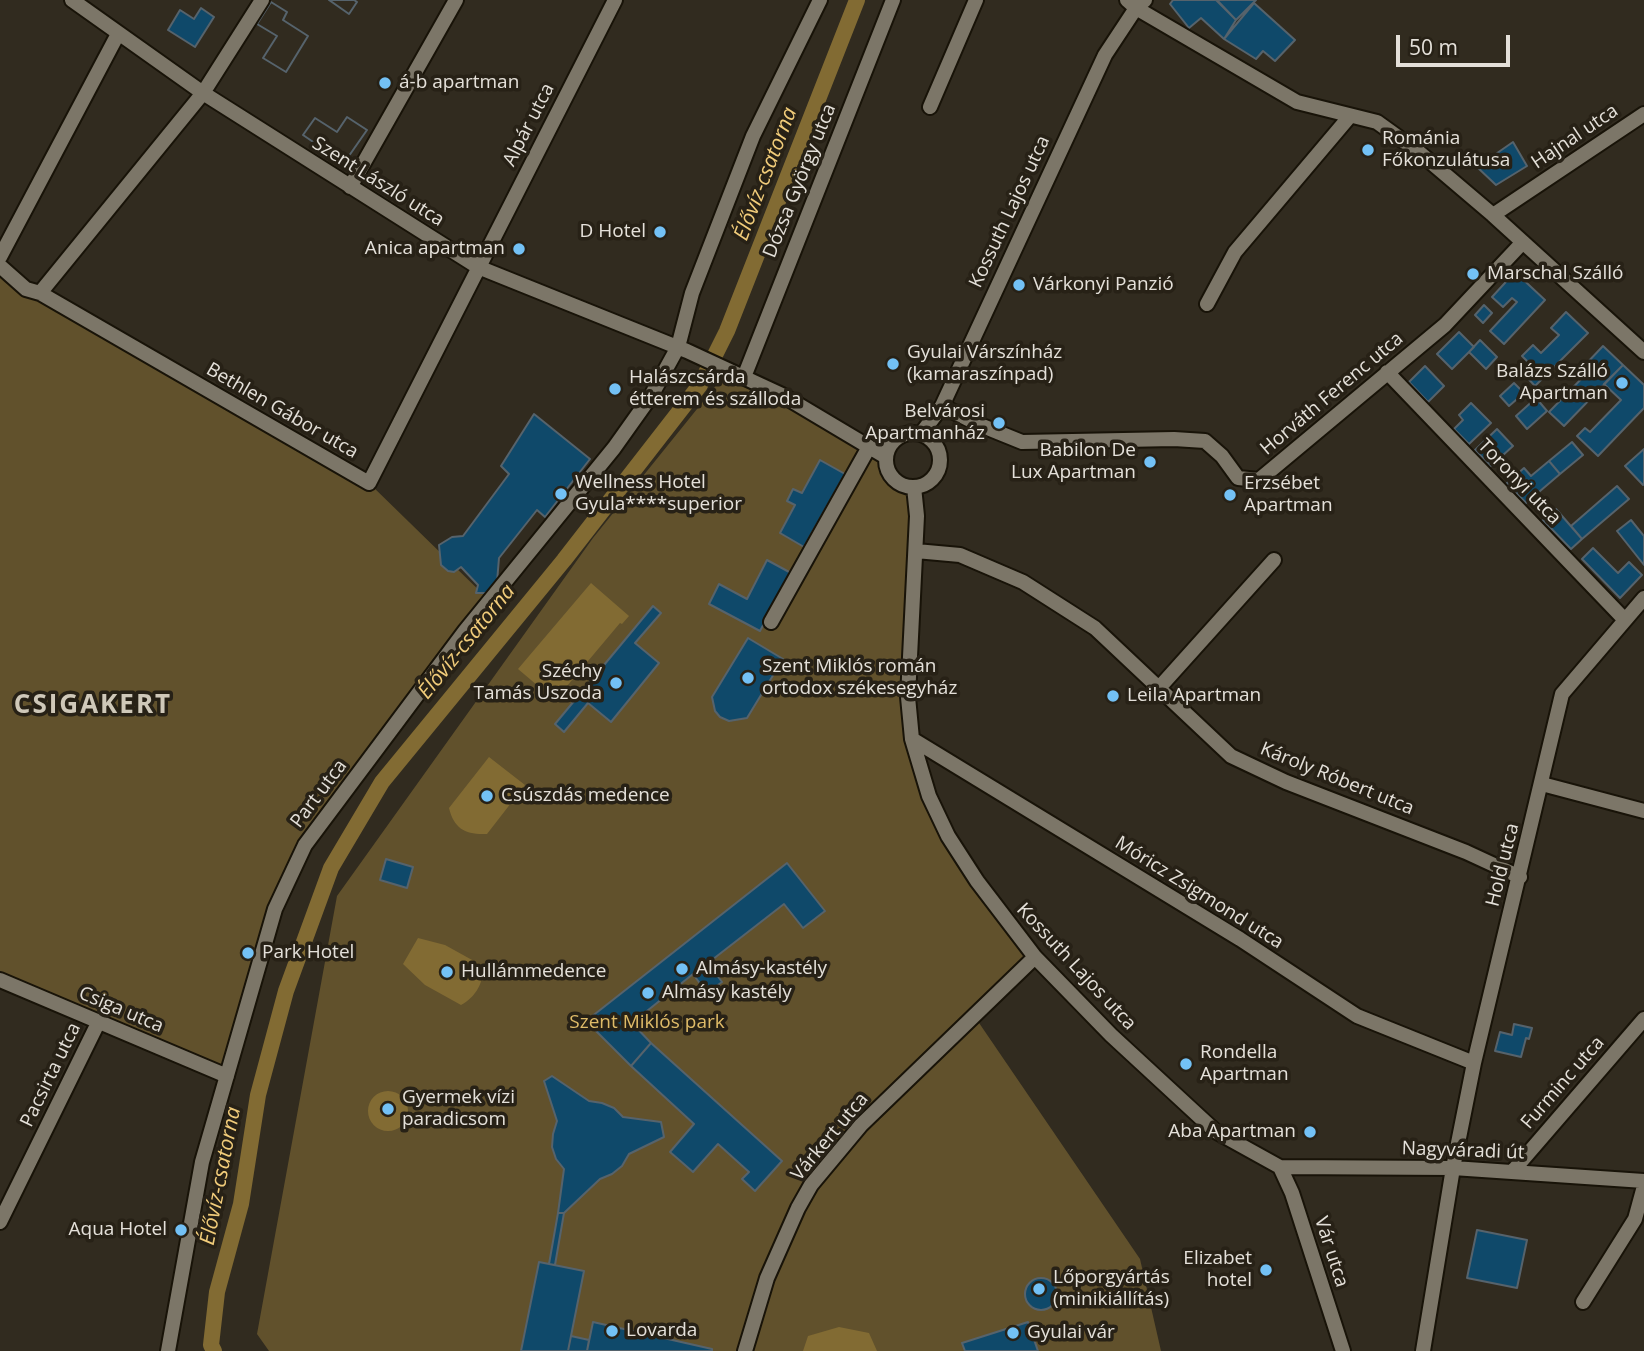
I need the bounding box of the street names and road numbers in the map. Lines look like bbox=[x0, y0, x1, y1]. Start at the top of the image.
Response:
street label: Alpár utca bbox=[498, 80, 560, 170]
street label: Hajnal utca bbox=[1527, 100, 1623, 174]
street label: Dózsa György utca bbox=[759, 101, 841, 261]
street label: Szent László utca bbox=[308, 132, 448, 232]
street label: Kossuth Lajos utca bbox=[965, 132, 1055, 292]
street label: Horváth Ferenc utca bbox=[1256, 328, 1408, 460]
street label: Bethlen Gábor utca bbox=[202, 358, 362, 464]
street label: Toronyi utca bbox=[1473, 434, 1565, 530]
street label: Károly Róbert utca bbox=[1257, 738, 1417, 820]
street label: Part utca bbox=[286, 755, 352, 833]
street label: Hold utca bbox=[1482, 821, 1524, 909]
street label: Móricz Zsigmond utca bbox=[1111, 832, 1287, 954]
street label: Kossuth Lajos utca bbox=[1011, 899, 1141, 1035]
street label: Csiga utca bbox=[75, 982, 167, 1038]
street label: Pacsirta utca bbox=[16, 1019, 86, 1131]
street label: Furminc utca bbox=[1517, 1032, 1609, 1134]
street label: Várkert utca bbox=[787, 1088, 873, 1186]
street label: Nagyváradi út bbox=[1401, 1137, 1525, 1165]
street label: Vár utca bbox=[1309, 1214, 1353, 1290]

